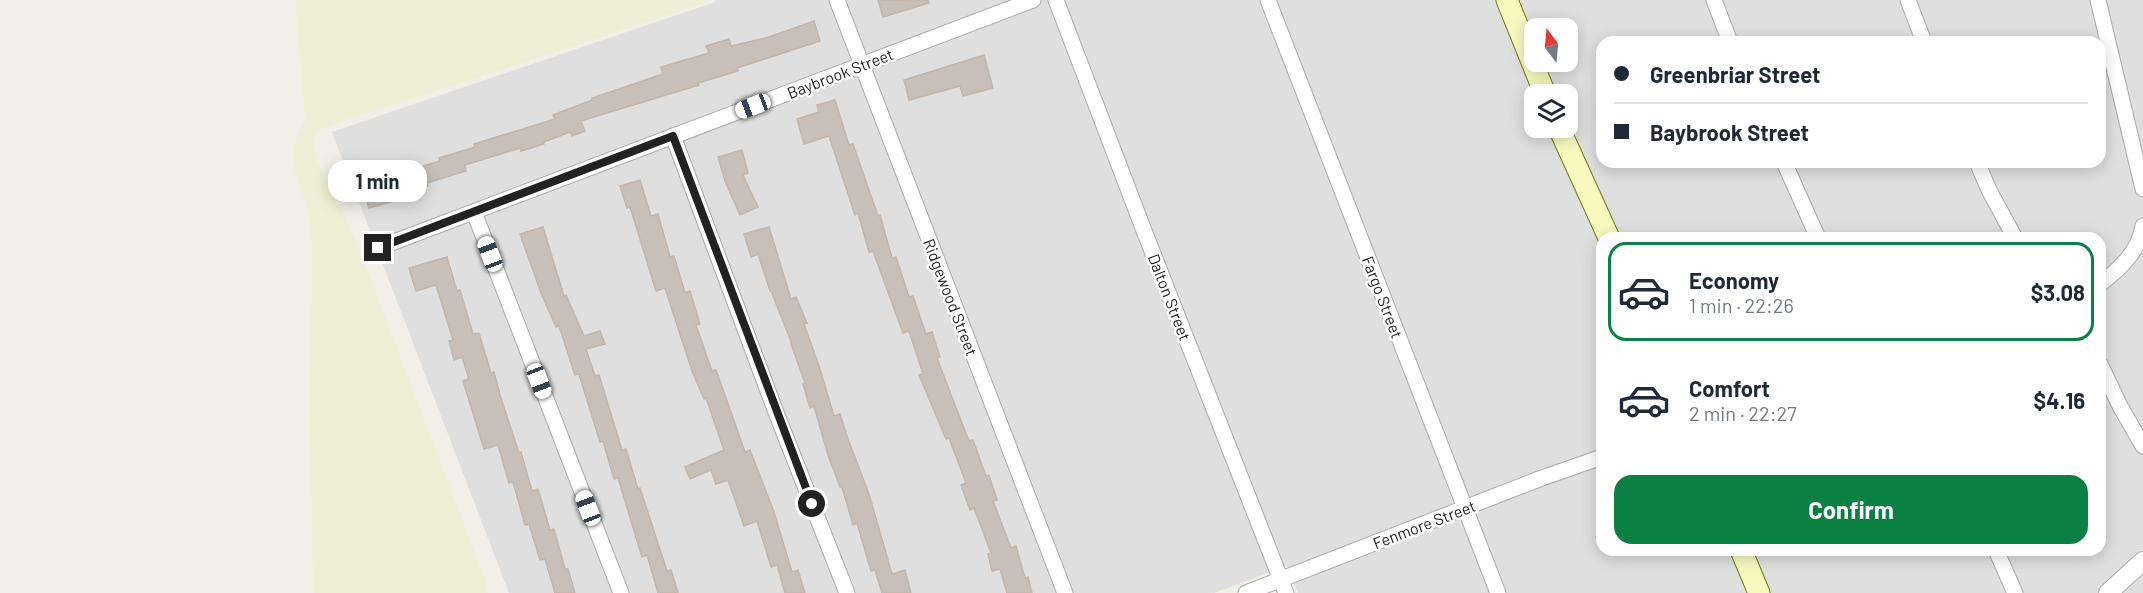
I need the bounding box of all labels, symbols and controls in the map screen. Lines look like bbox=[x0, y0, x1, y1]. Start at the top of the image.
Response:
north arrow bbox=[1524, 18, 1578, 72]
map controls bbox=[1524, 18, 1578, 138]
street label: Baybrook Street bbox=[784, 44, 896, 102]
text: Greenbriar Street bbox=[1650, 61, 1820, 87]
button: layers bbox=[1524, 84, 1578, 138]
car bbox=[733, 91, 773, 121]
text: Baybrook Street bbox=[1650, 119, 1809, 145]
callout: 1 min bbox=[328, 161, 428, 203]
text: 1 min bbox=[356, 169, 399, 193]
route end bbox=[364, 234, 391, 261]
car bbox=[475, 234, 505, 274]
street label: Ridgewood Street bbox=[920, 236, 982, 358]
street label: Dalton Street bbox=[1145, 251, 1195, 343]
street label: Fargo Street bbox=[1359, 253, 1407, 341]
icon: car bbox=[1617, 265, 1671, 319]
text: Economy bbox=[1689, 267, 1779, 293]
text: $3.08 bbox=[2031, 279, 2085, 305]
text: 1 min · 22:26 bbox=[1689, 293, 1794, 317]
car bbox=[524, 361, 554, 401]
icon: car bbox=[1617, 373, 1671, 427]
text: Comfort bbox=[1689, 375, 1770, 401]
text: $4.16 bbox=[2034, 387, 2085, 413]
text: 2 min · 22:27 bbox=[1689, 401, 1797, 425]
button: Confirm bbox=[1614, 475, 2088, 544]
car bbox=[573, 488, 603, 528]
route start bbox=[798, 490, 825, 517]
street label: Fenmore Street bbox=[1370, 496, 1478, 552]

